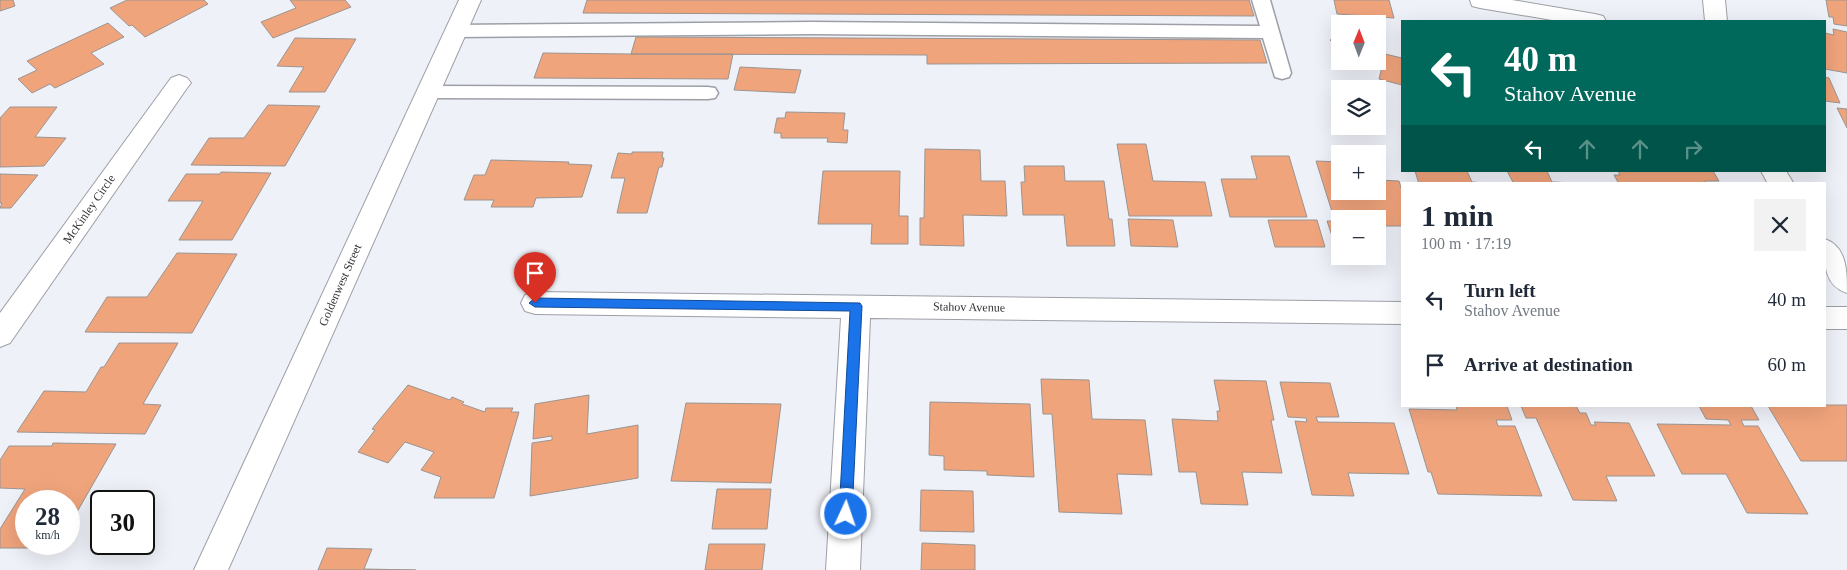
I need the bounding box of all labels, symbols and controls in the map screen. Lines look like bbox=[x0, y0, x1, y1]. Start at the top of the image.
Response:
north arrow bbox=[1331, 15, 1386, 70]
map controls bbox=[1331, 15, 1386, 265]
icon: left bbox=[1421, 40, 1486, 105]
text: 40 m bbox=[1504, 40, 1577, 79]
button: layers bbox=[1331, 80, 1386, 135]
text: Stahov Avenue bbox=[1504, 81, 1636, 106]
icon: left bbox=[1520, 135, 1548, 163]
icon: ahead bbox=[1573, 135, 1601, 163]
icon: ahead bbox=[1626, 135, 1654, 163]
icon: right bbox=[1679, 135, 1707, 163]
button: + bbox=[1331, 145, 1386, 200]
street label: McKinley Circle bbox=[60, 172, 118, 246]
text: 1 min bbox=[1421, 199, 1494, 232]
button: close bbox=[1754, 199, 1806, 251]
button: − bbox=[1331, 210, 1386, 265]
text: 100 m · 17:19 bbox=[1421, 235, 1511, 252]
street label: Goldenwest Street bbox=[316, 241, 365, 328]
pin bbox=[514, 252, 556, 303]
icon: arrive bbox=[521, 259, 549, 287]
text: Turn left bbox=[1464, 280, 1536, 301]
icon: left bbox=[1421, 286, 1449, 314]
text: 40 m bbox=[1767, 289, 1806, 310]
street label: Stahov Avenue bbox=[933, 299, 1005, 315]
text: Stahov Avenue bbox=[1464, 302, 1560, 319]
icon: arrive bbox=[1421, 351, 1449, 379]
text: Arrive at destination bbox=[1464, 354, 1633, 375]
text: 60 m bbox=[1767, 354, 1806, 375]
position arrow bbox=[819, 487, 871, 539]
speed limit sign: 30 bbox=[90, 490, 155, 555]
text: 28 bbox=[35, 503, 60, 530]
text: km/h bbox=[35, 528, 60, 542]

